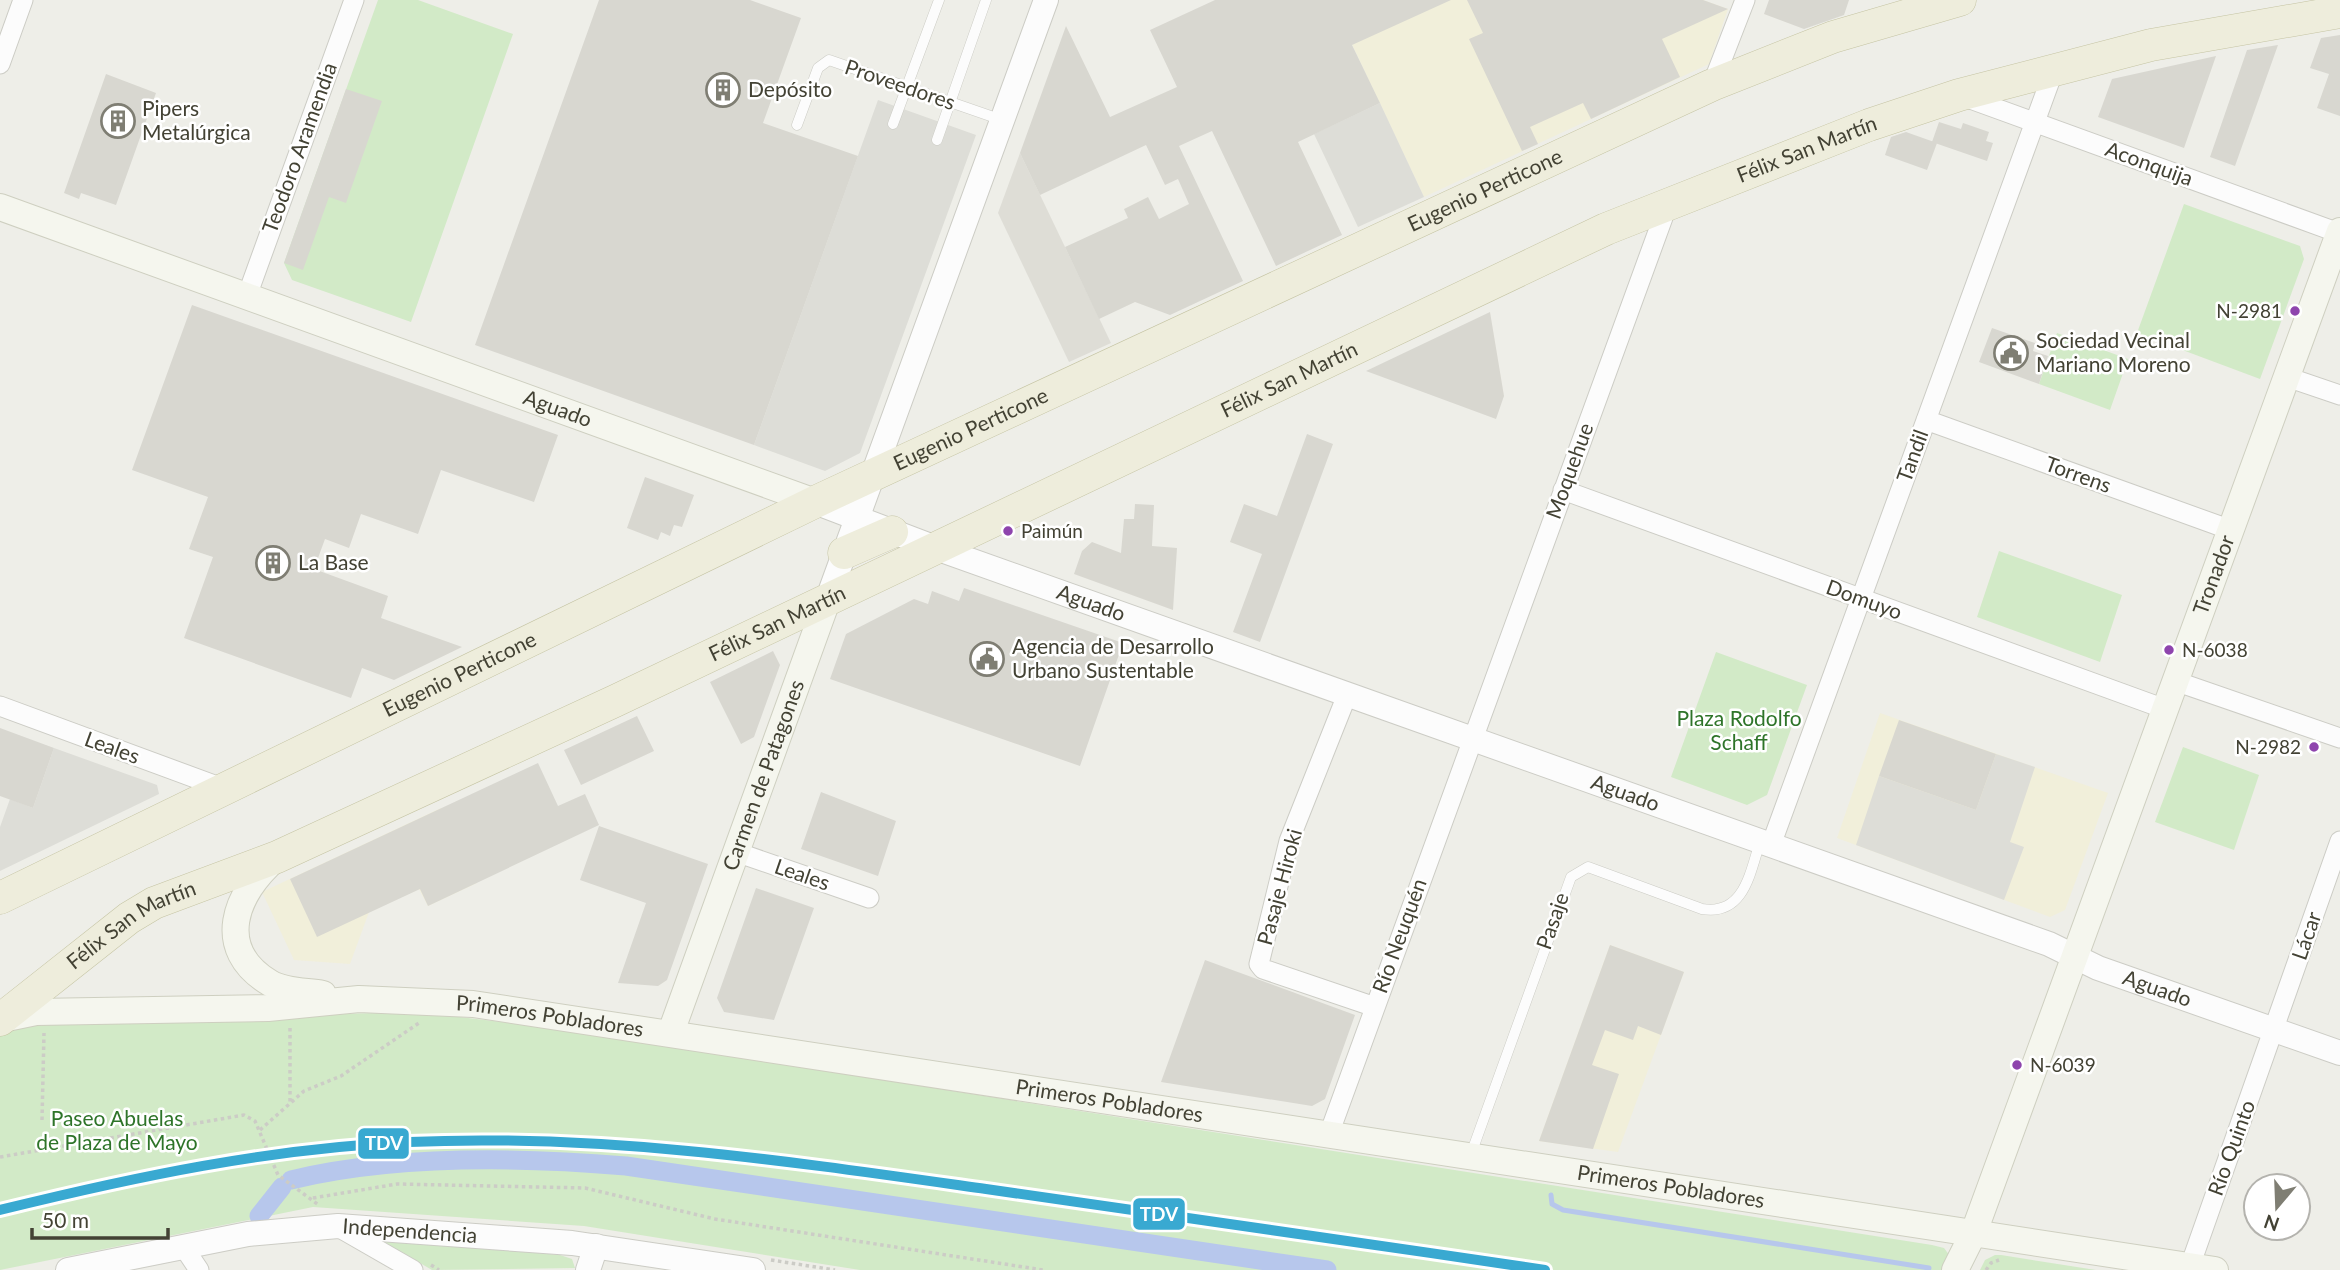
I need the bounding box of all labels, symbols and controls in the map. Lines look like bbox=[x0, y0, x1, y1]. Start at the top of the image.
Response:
street label: Proveedores bbox=[842, 53, 959, 114]
street label: Teodoro Aramendia bbox=[256, 59, 341, 236]
building icon: Depósito bbox=[704, 71, 742, 109]
place label: Depósito bbox=[748, 76, 832, 101]
place label: Pipers Metalúrgica bbox=[142, 95, 251, 144]
building icon: Pipers Metalúrgica bbox=[99, 102, 137, 140]
street label: Félix San Martín bbox=[1733, 109, 1880, 187]
street label: Aconquija bbox=[2102, 135, 2197, 190]
street label: Eugenio Perticone bbox=[1403, 142, 1566, 236]
place label: N-2981 bbox=[2216, 299, 2282, 322]
marker: N-2981 bbox=[2288, 304, 2302, 318]
place label: Sociedad Vecinal Mariano Moreno bbox=[2036, 327, 2191, 376]
public building icon: Sociedad Vecinal Mariano Moreno bbox=[1992, 334, 2030, 372]
street label: Félix San Martín bbox=[1216, 335, 1361, 422]
street label: Eugenio Perticone bbox=[889, 382, 1052, 475]
street label: Aguado bbox=[520, 384, 596, 431]
street label: Moquehue bbox=[1540, 419, 1597, 522]
street label: Tandil bbox=[1891, 426, 1933, 485]
street label: Torrens bbox=[2042, 450, 2115, 497]
place label: Paimún bbox=[1021, 519, 1083, 542]
marker: Paimún bbox=[1001, 524, 1015, 538]
street label: Tronador bbox=[2187, 531, 2239, 618]
building icon: La Base bbox=[254, 544, 292, 582]
place label: La Base bbox=[298, 549, 369, 574]
street label: Domuyo bbox=[1823, 573, 1906, 624]
street label: Aguado bbox=[1054, 578, 1129, 625]
street label: Félix San Martín bbox=[704, 579, 849, 666]
street label: Eugenio Perticone bbox=[378, 625, 540, 721]
place label: Agencia de Desarrollo Urbano Sustentable bbox=[1012, 633, 1214, 682]
place label: N-6038 bbox=[2182, 638, 2248, 661]
public building icon: Agencia de Desarrollo Urbano Sustentable bbox=[968, 640, 1006, 678]
marker: N-6038 bbox=[2162, 643, 2176, 657]
street label: Carmen de Patagones bbox=[717, 676, 808, 874]
park label: Plaza Rodolfo Schaff bbox=[1676, 705, 1802, 754]
street label: Leales bbox=[82, 725, 143, 768]
place label: N-2982 bbox=[2235, 735, 2301, 758]
marker: N-2982 bbox=[2307, 740, 2321, 754]
street label: Aguado bbox=[1588, 768, 1663, 816]
street label: Pasaje Hiroki bbox=[1251, 826, 1306, 948]
street label: Leales bbox=[772, 853, 833, 895]
street label: Félix San Martín bbox=[61, 875, 199, 974]
street label: Río Neuquén bbox=[1366, 875, 1431, 996]
street label: Pasaje bbox=[1530, 889, 1573, 952]
street label: Lácar bbox=[2286, 908, 2326, 963]
street label: Aguado bbox=[2120, 964, 2195, 1011]
street label: Primeros Pobladores bbox=[456, 989, 646, 1041]
place label: N-6039 bbox=[2030, 1053, 2096, 1076]
marker: N-6039 bbox=[2010, 1058, 2024, 1072]
street label: Primeros Pobladores bbox=[1014, 1073, 1205, 1126]
street label: Río Quinto bbox=[2202, 1096, 2259, 1199]
park label: Paseo Abuelas de Plaza de Mayo bbox=[36, 1105, 198, 1154]
line badge: TDV bbox=[357, 1127, 410, 1160]
text: TDV bbox=[365, 1131, 404, 1154]
street label: Primeros Pobladores bbox=[1576, 1159, 1767, 1212]
north arrow bbox=[2242, 1172, 2312, 1242]
scale bar bbox=[32, 1196, 168, 1240]
line badge: TDV bbox=[1132, 1197, 1186, 1231]
text: TDV bbox=[1140, 1202, 1179, 1225]
text: 50 m bbox=[42, 1207, 89, 1232]
text: N bbox=[2261, 1210, 2282, 1237]
street label: Independencia bbox=[342, 1212, 478, 1247]

